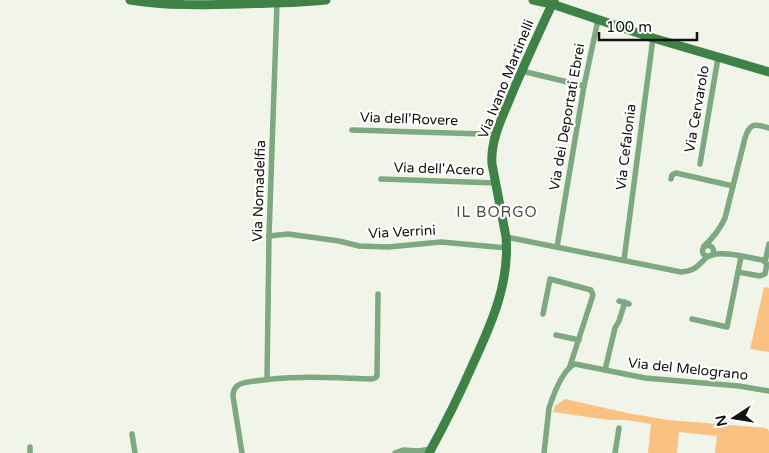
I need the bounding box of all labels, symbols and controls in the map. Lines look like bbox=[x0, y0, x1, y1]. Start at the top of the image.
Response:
scale bar bbox=[599, 10, 696, 42]
street label: Via Ivano Martinelli bbox=[474, 17, 538, 141]
text: 100 m bbox=[606, 18, 652, 36]
street label: Via dei Deportati Ebrei bbox=[546, 42, 588, 192]
street label: Via Cervarolo bbox=[681, 64, 713, 154]
street label: Via Cefalonia bbox=[612, 103, 640, 191]
street label: Via dell'Rovere bbox=[360, 109, 458, 129]
street label: Via Nomadelfia bbox=[249, 140, 269, 242]
street label: Via dell'Acero bbox=[393, 159, 485, 179]
district label: IL BORGO bbox=[456, 203, 538, 221]
street label: Via Verrini bbox=[368, 222, 436, 242]
street label: Via del Melograno bbox=[627, 354, 749, 384]
north arrow bbox=[709, 393, 759, 443]
text: N bbox=[712, 413, 731, 428]

